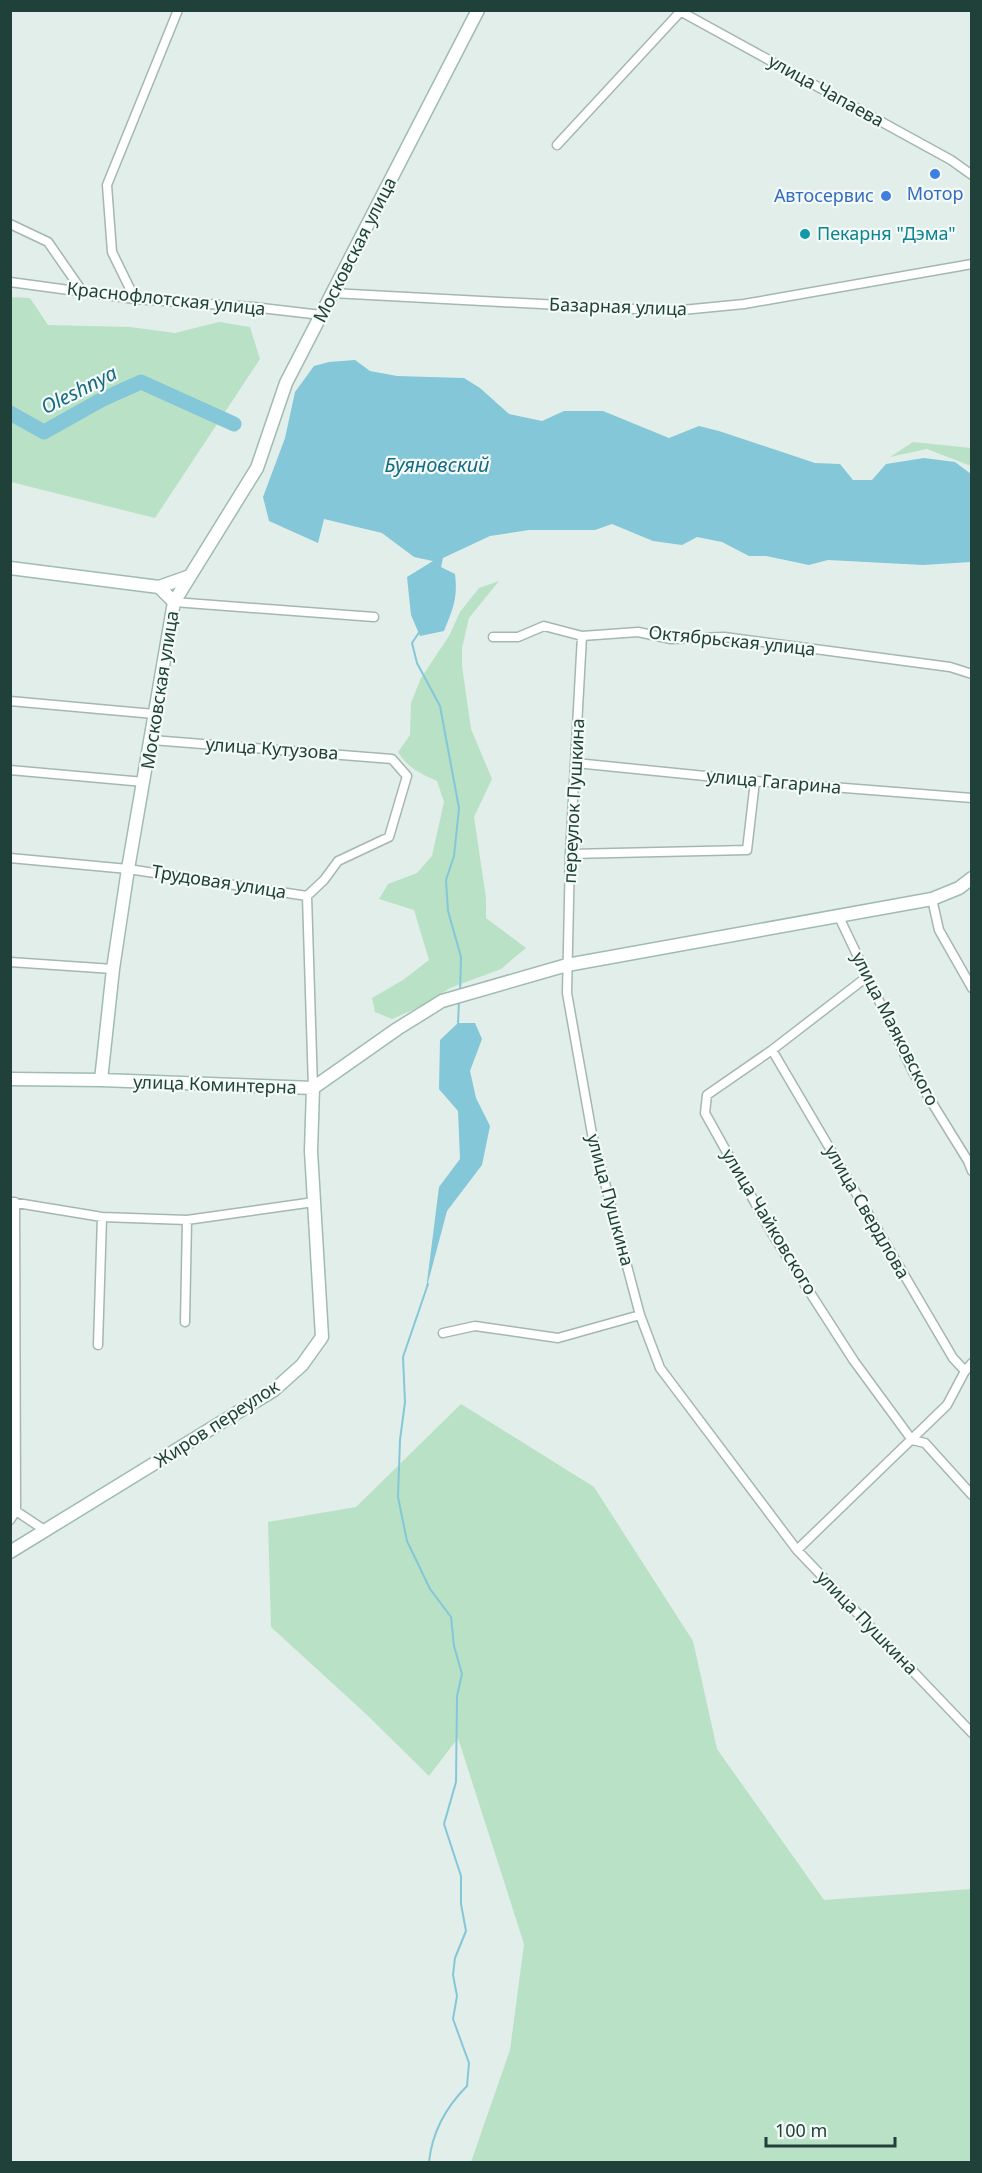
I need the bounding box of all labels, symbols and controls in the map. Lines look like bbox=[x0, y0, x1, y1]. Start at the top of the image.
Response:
street label: улица Чапаева bbox=[764, 48, 889, 132]
marker: Мотор bbox=[928, 167, 942, 181]
street label: Московская улица bbox=[307, 173, 401, 326]
place label: Мотор bbox=[907, 181, 963, 205]
place label: Автосервис bbox=[774, 183, 874, 207]
marker: Автосервис bbox=[879, 189, 893, 203]
place label: Пекарня "Дэма" bbox=[817, 221, 956, 245]
marker: Пекарня "Дэма" bbox=[798, 227, 812, 241]
street label: Краснофлотская улица bbox=[66, 276, 267, 320]
street label: Базарная улица bbox=[549, 292, 687, 320]
water label: Oleshnya bbox=[36, 359, 121, 420]
water label: Буяновский bbox=[385, 451, 489, 478]
street label: Московская улица bbox=[135, 609, 183, 771]
street label: Октябрьская улица bbox=[647, 619, 817, 661]
street label: переулок Пушкина bbox=[557, 718, 589, 884]
street label: улица Кутузова bbox=[205, 731, 339, 765]
street label: улица Гагарина bbox=[706, 763, 842, 799]
street label: Трудовая улица bbox=[150, 859, 288, 904]
street label: улица Маяковского bbox=[847, 948, 945, 1110]
street label: улица Коминтерна bbox=[133, 1069, 297, 1099]
street label: улица Пушкина bbox=[582, 1131, 640, 1269]
street label: улица Свердлова bbox=[820, 1140, 916, 1283]
street label: улица Чайковского bbox=[717, 1144, 823, 1299]
street label: Жиров переулок bbox=[149, 1374, 284, 1472]
street label: улица Пушкина bbox=[812, 1565, 924, 1680]
scale bar bbox=[766, 2110, 895, 2148]
text: 100 m bbox=[775, 2118, 827, 2142]

